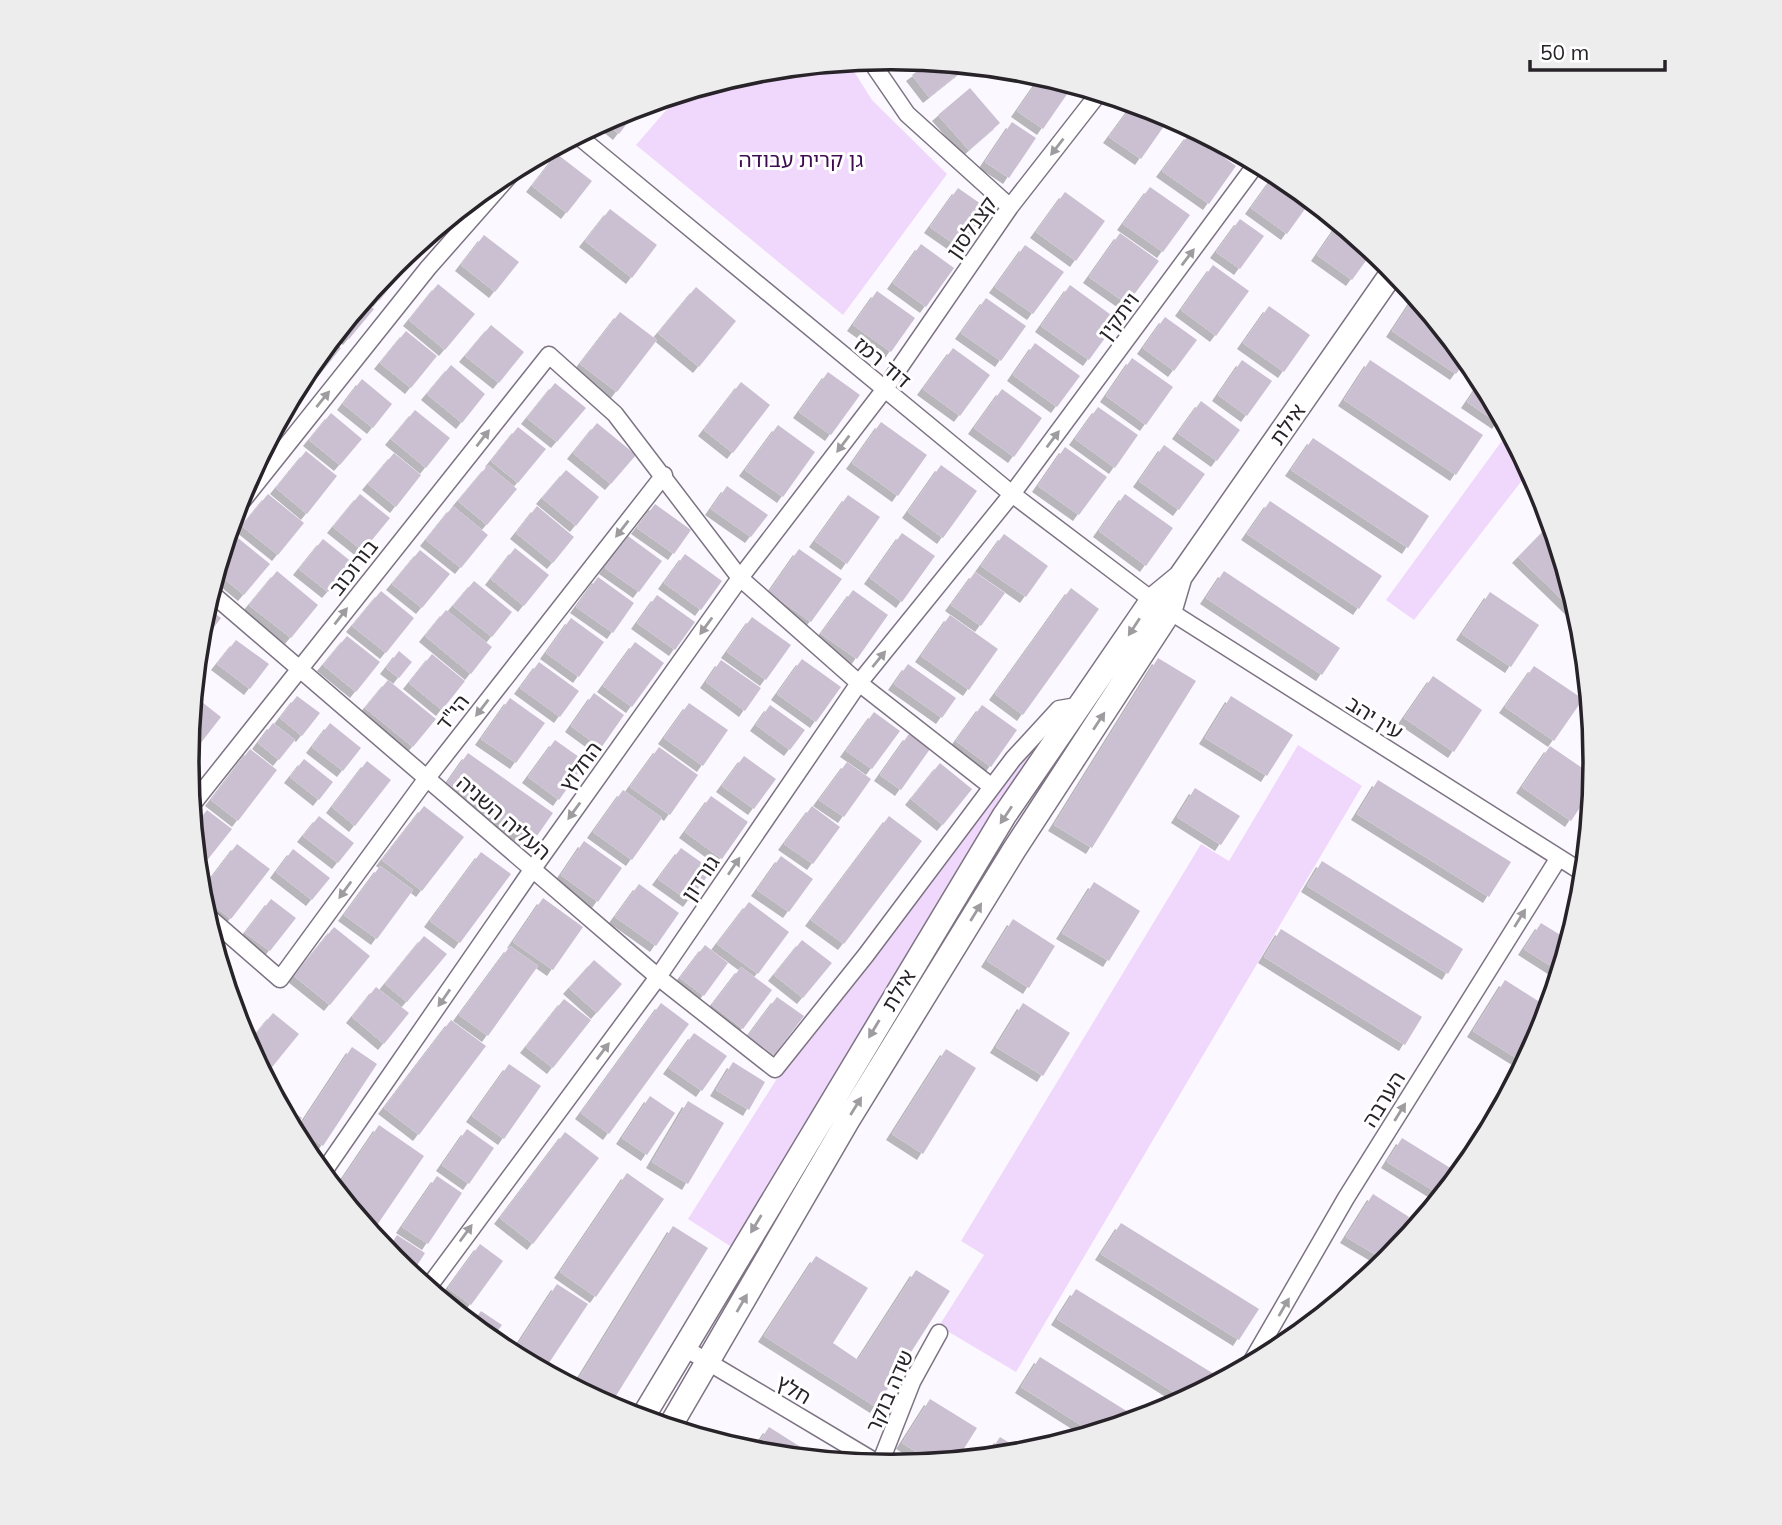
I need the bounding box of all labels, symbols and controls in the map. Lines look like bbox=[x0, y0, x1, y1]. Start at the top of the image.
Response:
scale bar bbox=[1530, 28, 1665, 72]
text: 50 m bbox=[1540, 39, 1589, 65]
one-way arrow bbox=[1049, 137, 1064, 155]
park label: גן קרית עבודה bbox=[739, 146, 864, 172]
street label: קצנלסון bbox=[940, 191, 1002, 263]
one-way arrow bbox=[1181, 248, 1196, 266]
street label: ויתקין bbox=[1092, 287, 1144, 345]
street label: דוד רמז bbox=[849, 331, 917, 393]
one-way arrow bbox=[316, 391, 331, 409]
street label: אילת bbox=[1264, 398, 1310, 450]
one-way arrow bbox=[475, 429, 490, 447]
one-way arrow bbox=[1046, 430, 1060, 449]
one-way arrow bbox=[836, 435, 850, 453]
one-way arrow bbox=[615, 520, 629, 538]
street label: בורוכוב bbox=[323, 534, 383, 600]
one-way arrow bbox=[334, 607, 348, 625]
one-way arrow bbox=[699, 617, 713, 635]
one-way arrow bbox=[1127, 618, 1141, 636]
one-way arrow bbox=[871, 651, 886, 669]
street label: הי"ד bbox=[430, 689, 474, 735]
street label: עין יהב bbox=[1342, 690, 1408, 744]
one-way arrow bbox=[474, 699, 489, 717]
one-way arrow bbox=[1092, 711, 1105, 731]
street label: החלוץ bbox=[553, 736, 607, 796]
street label: העליה השניה bbox=[452, 769, 556, 865]
one-way arrow bbox=[567, 802, 581, 820]
one-way arrow bbox=[999, 805, 1012, 825]
street label: גורדון bbox=[675, 850, 725, 906]
one-way arrow bbox=[727, 856, 740, 875]
one-way arrow bbox=[338, 881, 352, 899]
one-way arrow bbox=[969, 903, 982, 922]
one-way arrow bbox=[1514, 909, 1526, 928]
street label: אילת bbox=[875, 964, 921, 1016]
one-way arrow bbox=[438, 988, 451, 1007]
one-way arrow bbox=[867, 1020, 880, 1039]
one-way arrow bbox=[595, 1042, 609, 1060]
street label: הערבה bbox=[1356, 1066, 1410, 1132]
one-way arrow bbox=[850, 1096, 863, 1116]
one-way arrow bbox=[1394, 1102, 1406, 1121]
one-way arrow bbox=[750, 1215, 763, 1234]
one-way arrow bbox=[459, 1224, 473, 1242]
one-way arrow bbox=[736, 1293, 748, 1313]
one-way arrow bbox=[1277, 1298, 1290, 1317]
street label: שדה בוקר bbox=[859, 1346, 919, 1436]
street label: חלץ bbox=[772, 1369, 816, 1409]

